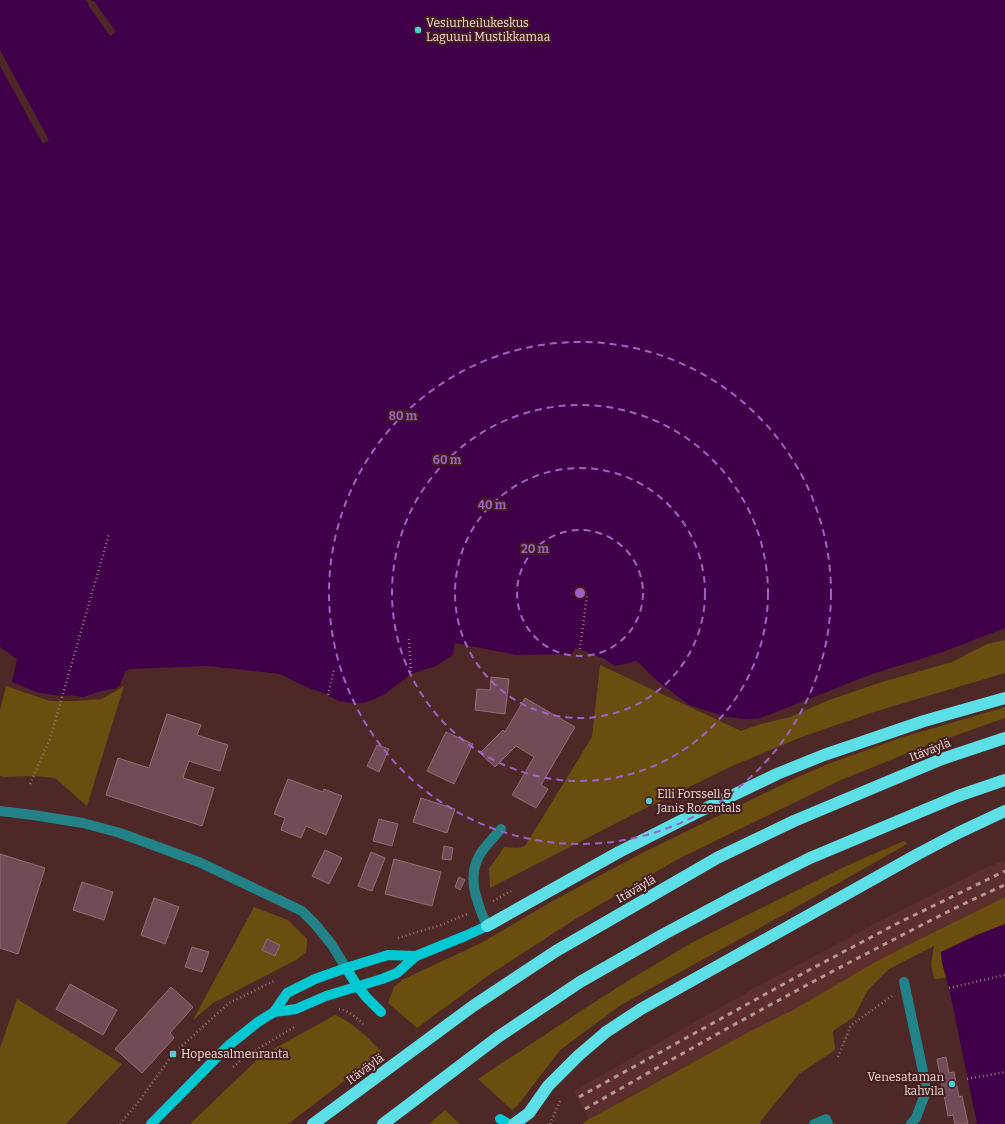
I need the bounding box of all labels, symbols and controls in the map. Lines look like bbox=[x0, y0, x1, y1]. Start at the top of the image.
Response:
place label: Vesiurheilukeskus Laguuni Mustikkamaa bbox=[426, 16, 551, 44]
marker: Vesiurheilukeskus Laguuni Mustikkamaa bbox=[413, 25, 423, 35]
text: 80 m bbox=[389, 409, 418, 423]
text: 60 m bbox=[433, 453, 462, 467]
text: 40 m bbox=[478, 498, 507, 512]
text: 20 m bbox=[521, 542, 550, 556]
centre of rings bbox=[573, 586, 587, 600]
street label: Itäväylä bbox=[907, 736, 953, 764]
place label: Elli Forssell & Janis Rozentals bbox=[656, 787, 741, 815]
marker: Elli Forssell & Janis Rozentals bbox=[644, 796, 654, 806]
street label: Itäväylä bbox=[614, 872, 659, 906]
place label: Hopeasalmenranta bbox=[181, 1047, 289, 1061]
marker: Hopeasalmenranta bbox=[168, 1049, 178, 1059]
street label: Itäväylä bbox=[343, 1050, 387, 1087]
place label: Venesataman kahvila bbox=[867, 1070, 944, 1098]
marker: Venesataman kahvila bbox=[947, 1079, 957, 1089]

